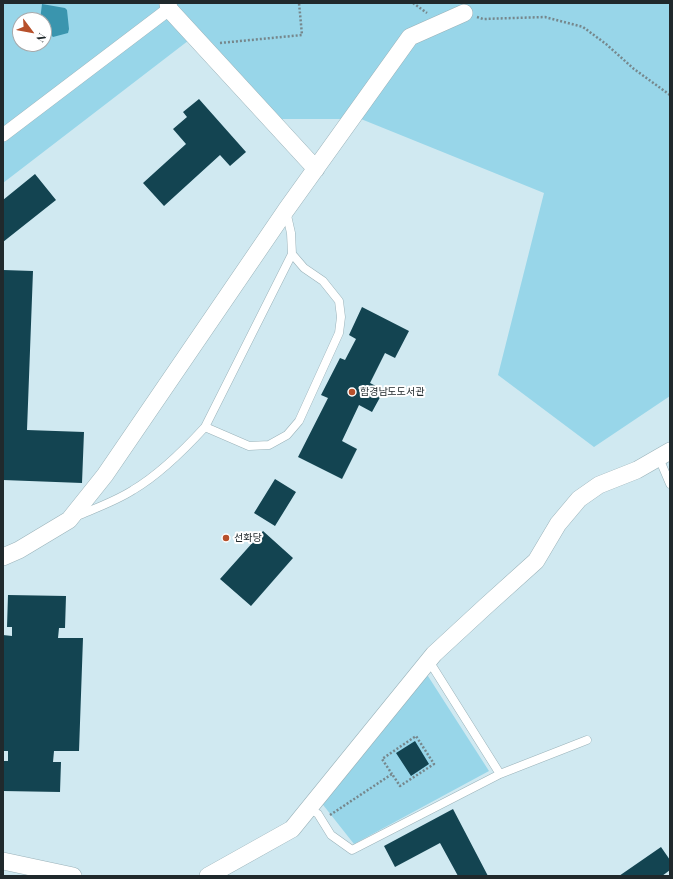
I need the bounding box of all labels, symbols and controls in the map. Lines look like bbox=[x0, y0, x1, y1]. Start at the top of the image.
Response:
north arrow bbox=[12, 12, 52, 52]
text: N bbox=[33, 31, 50, 45]
place label: 함경남도도서관 bbox=[360, 386, 424, 398]
marker: 함경남도도서관 bbox=[347, 387, 357, 397]
place label: 선화당 bbox=[234, 532, 262, 544]
marker: 선화당 bbox=[221, 533, 231, 543]

